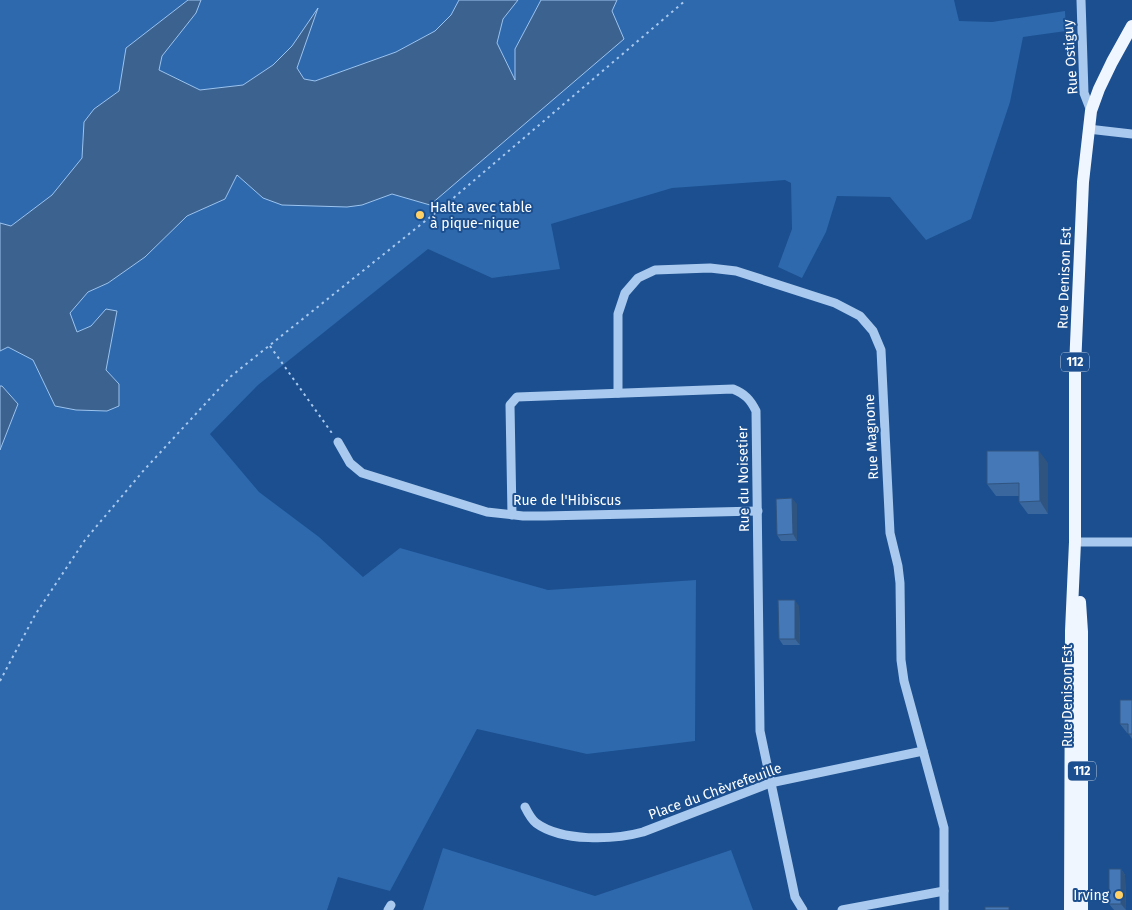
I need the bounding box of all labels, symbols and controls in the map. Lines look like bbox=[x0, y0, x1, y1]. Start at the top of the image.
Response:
street label: Rue Ostiguy bbox=[1059, 19, 1082, 95]
place label: Halte avec table à pique-nique bbox=[430, 199, 532, 232]
marker: Halte avec table à pique-nique bbox=[414, 209, 426, 221]
street label: Rue Denison Est bbox=[1054, 226, 1075, 329]
road number: 112 bbox=[1061, 352, 1089, 372]
street label: Rue Magnone bbox=[861, 394, 882, 480]
street label: Rue du Noisetier bbox=[734, 425, 753, 532]
street label: Rue de l'Hibiscus bbox=[513, 492, 622, 509]
street label: Rue Denison Est bbox=[1059, 644, 1076, 747]
street label: Place du Chèvrefeuille bbox=[646, 759, 784, 824]
road number: 112 bbox=[1068, 761, 1096, 780]
place label: Irving bbox=[1073, 887, 1110, 904]
marker: Irving bbox=[1113, 889, 1125, 901]

